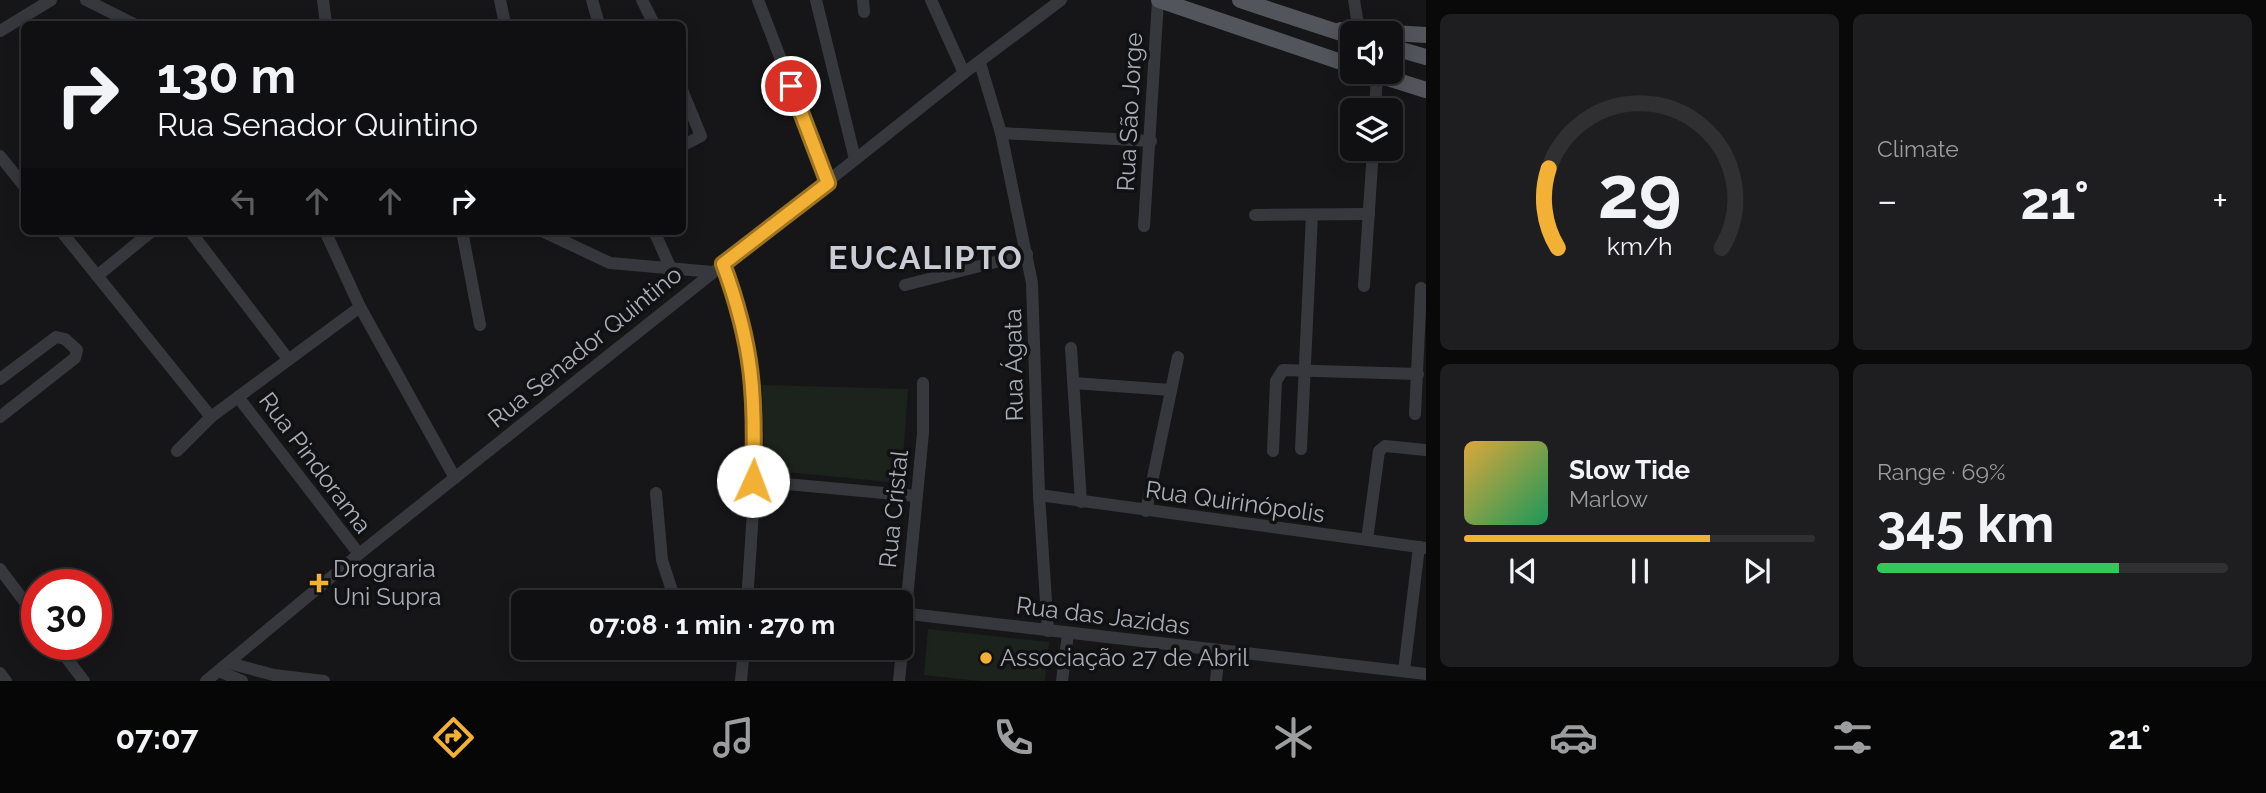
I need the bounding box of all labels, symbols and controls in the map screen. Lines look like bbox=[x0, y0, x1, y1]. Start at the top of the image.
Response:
map controls bbox=[1340, 21, 1403, 161]
button: sound bbox=[1340, 21, 1403, 84]
street label: Rua São Jorge bbox=[1111, 32, 1148, 192]
text: 130 m bbox=[157, 47, 296, 104]
icon: right bbox=[42, 49, 133, 140]
pin bbox=[761, 56, 821, 116]
icon: arrive bbox=[772, 67, 810, 105]
button: layers bbox=[1340, 98, 1403, 161]
text: Rua Senador Quintino bbox=[157, 106, 478, 143]
text: Climate bbox=[1877, 135, 1959, 162]
text: 29 bbox=[1598, 150, 1681, 235]
text: 21° bbox=[2021, 170, 2089, 231]
text: − bbox=[1877, 178, 1897, 223]
text: + bbox=[2212, 178, 2228, 223]
icon: left bbox=[225, 182, 263, 220]
icon: ahead bbox=[298, 182, 336, 220]
icon: ahead bbox=[371, 182, 409, 220]
icon: right bbox=[444, 182, 482, 220]
text: km/h bbox=[1607, 231, 1672, 261]
district label: EUCALIPTO bbox=[828, 239, 1024, 276]
street label: Rua Senador Quintino bbox=[482, 260, 687, 434]
street label: Rua Ágata bbox=[998, 308, 1029, 422]
street label: Rua Pindorama bbox=[253, 387, 378, 539]
position arrow bbox=[716, 444, 790, 518]
street label: Rua Cristal bbox=[873, 448, 914, 569]
text: Slow Tide bbox=[1569, 455, 1690, 485]
text: Range · 69% bbox=[1877, 458, 2005, 485]
street label: Rua Quirinópolis bbox=[1144, 475, 1327, 528]
text: Marlow bbox=[1569, 485, 1648, 512]
text: 345 km bbox=[1877, 493, 2054, 554]
icon: previous bbox=[1504, 552, 1542, 590]
icon: pause bbox=[1621, 552, 1659, 590]
icon: next bbox=[1738, 552, 1776, 590]
place label: Drograria Uni Supra bbox=[333, 554, 441, 611]
speed limit sign: 30 bbox=[21, 569, 112, 660]
marker: Drograria Uni Supra bbox=[311, 575, 327, 591]
street label: Rua das Jazidas bbox=[1014, 590, 1192, 641]
text: 07:08 · 1 min · 270 m bbox=[589, 610, 835, 640]
place label: Associação 27 de Abril bbox=[1000, 643, 1249, 672]
marker: Associação 27 de Abril bbox=[978, 650, 994, 666]
icon: directions bbox=[429, 713, 478, 762]
icon: music bbox=[709, 713, 758, 762]
icon: phone bbox=[989, 713, 1038, 762]
icon: climate bbox=[1269, 713, 1318, 762]
icon: car bbox=[1549, 713, 1598, 762]
icon: filters bbox=[1828, 713, 1877, 762]
text: 07:07 bbox=[115, 719, 199, 756]
text: 21° bbox=[2108, 719, 2151, 756]

